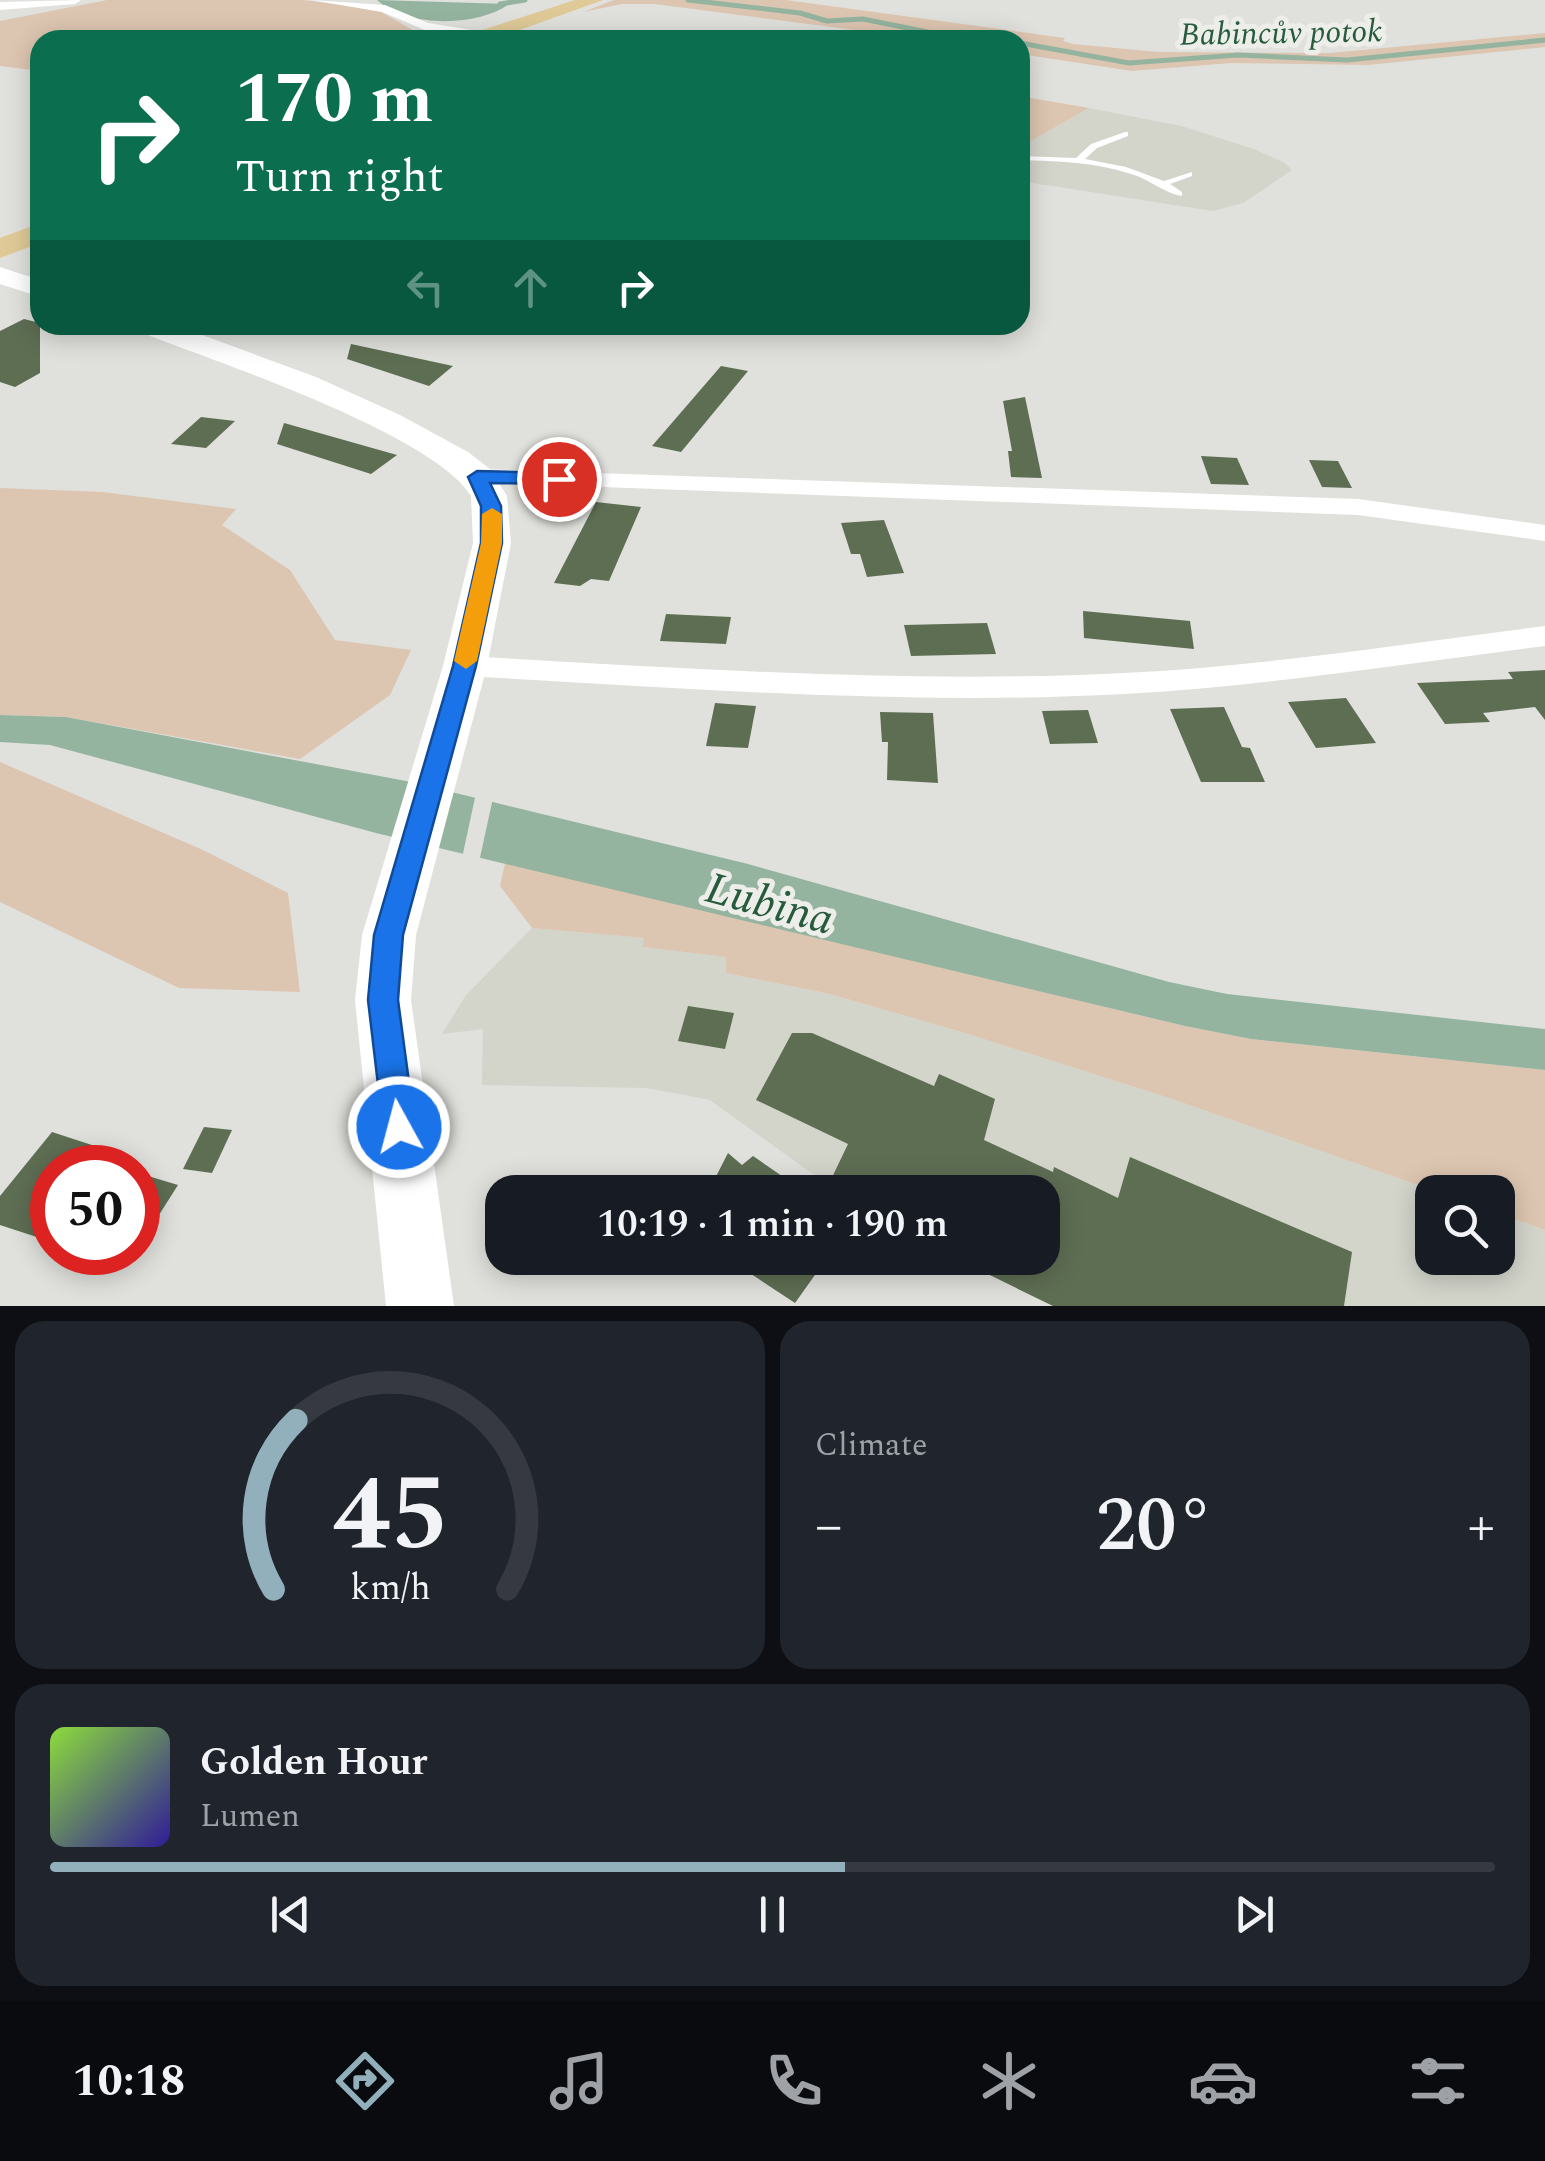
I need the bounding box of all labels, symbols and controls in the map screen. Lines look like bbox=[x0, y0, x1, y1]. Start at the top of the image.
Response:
water label: Babincův potok bbox=[1179, 7, 1383, 60]
text: 170 m bbox=[235, 47, 433, 153]
icon: right bbox=[70, 70, 200, 200]
text: Turn right bbox=[235, 143, 444, 212]
icon: left bbox=[398, 260, 453, 315]
icon: ahead bbox=[503, 260, 558, 315]
icon: right bbox=[608, 260, 663, 315]
pin bbox=[517, 437, 602, 522]
icon: arrive bbox=[532, 452, 587, 507]
water label: Lubina bbox=[697, 854, 841, 955]
position arrow bbox=[347, 1075, 451, 1179]
speed limit sign: 50 bbox=[30, 1145, 160, 1275]
map controls bbox=[1415, 1175, 1515, 1275]
button: search bbox=[1415, 1175, 1515, 1275]
text: 10:19 · 1 min · 190 m bbox=[597, 1196, 948, 1254]
text: Climate bbox=[815, 1421, 927, 1470]
text: 45 bbox=[332, 1437, 448, 1595]
text: 20° bbox=[1096, 1470, 1214, 1584]
text: − bbox=[815, 1485, 843, 1568]
text: + bbox=[1467, 1485, 1495, 1568]
text: km/h bbox=[350, 1561, 430, 1616]
text: Golden Hour bbox=[200, 1734, 427, 1792]
text: Lumen bbox=[200, 1792, 300, 1841]
icon: previous bbox=[263, 1887, 318, 1942]
icon: pause bbox=[745, 1887, 800, 1942]
icon: next bbox=[1227, 1887, 1282, 1942]
icon: directions bbox=[330, 2046, 400, 2116]
icon: music bbox=[544, 2046, 614, 2116]
icon: phone bbox=[759, 2046, 829, 2116]
icon: climate bbox=[974, 2046, 1044, 2116]
icon: car bbox=[1188, 2046, 1258, 2116]
icon: filters bbox=[1403, 2046, 1473, 2116]
text: 10:18 bbox=[72, 2047, 185, 2116]

